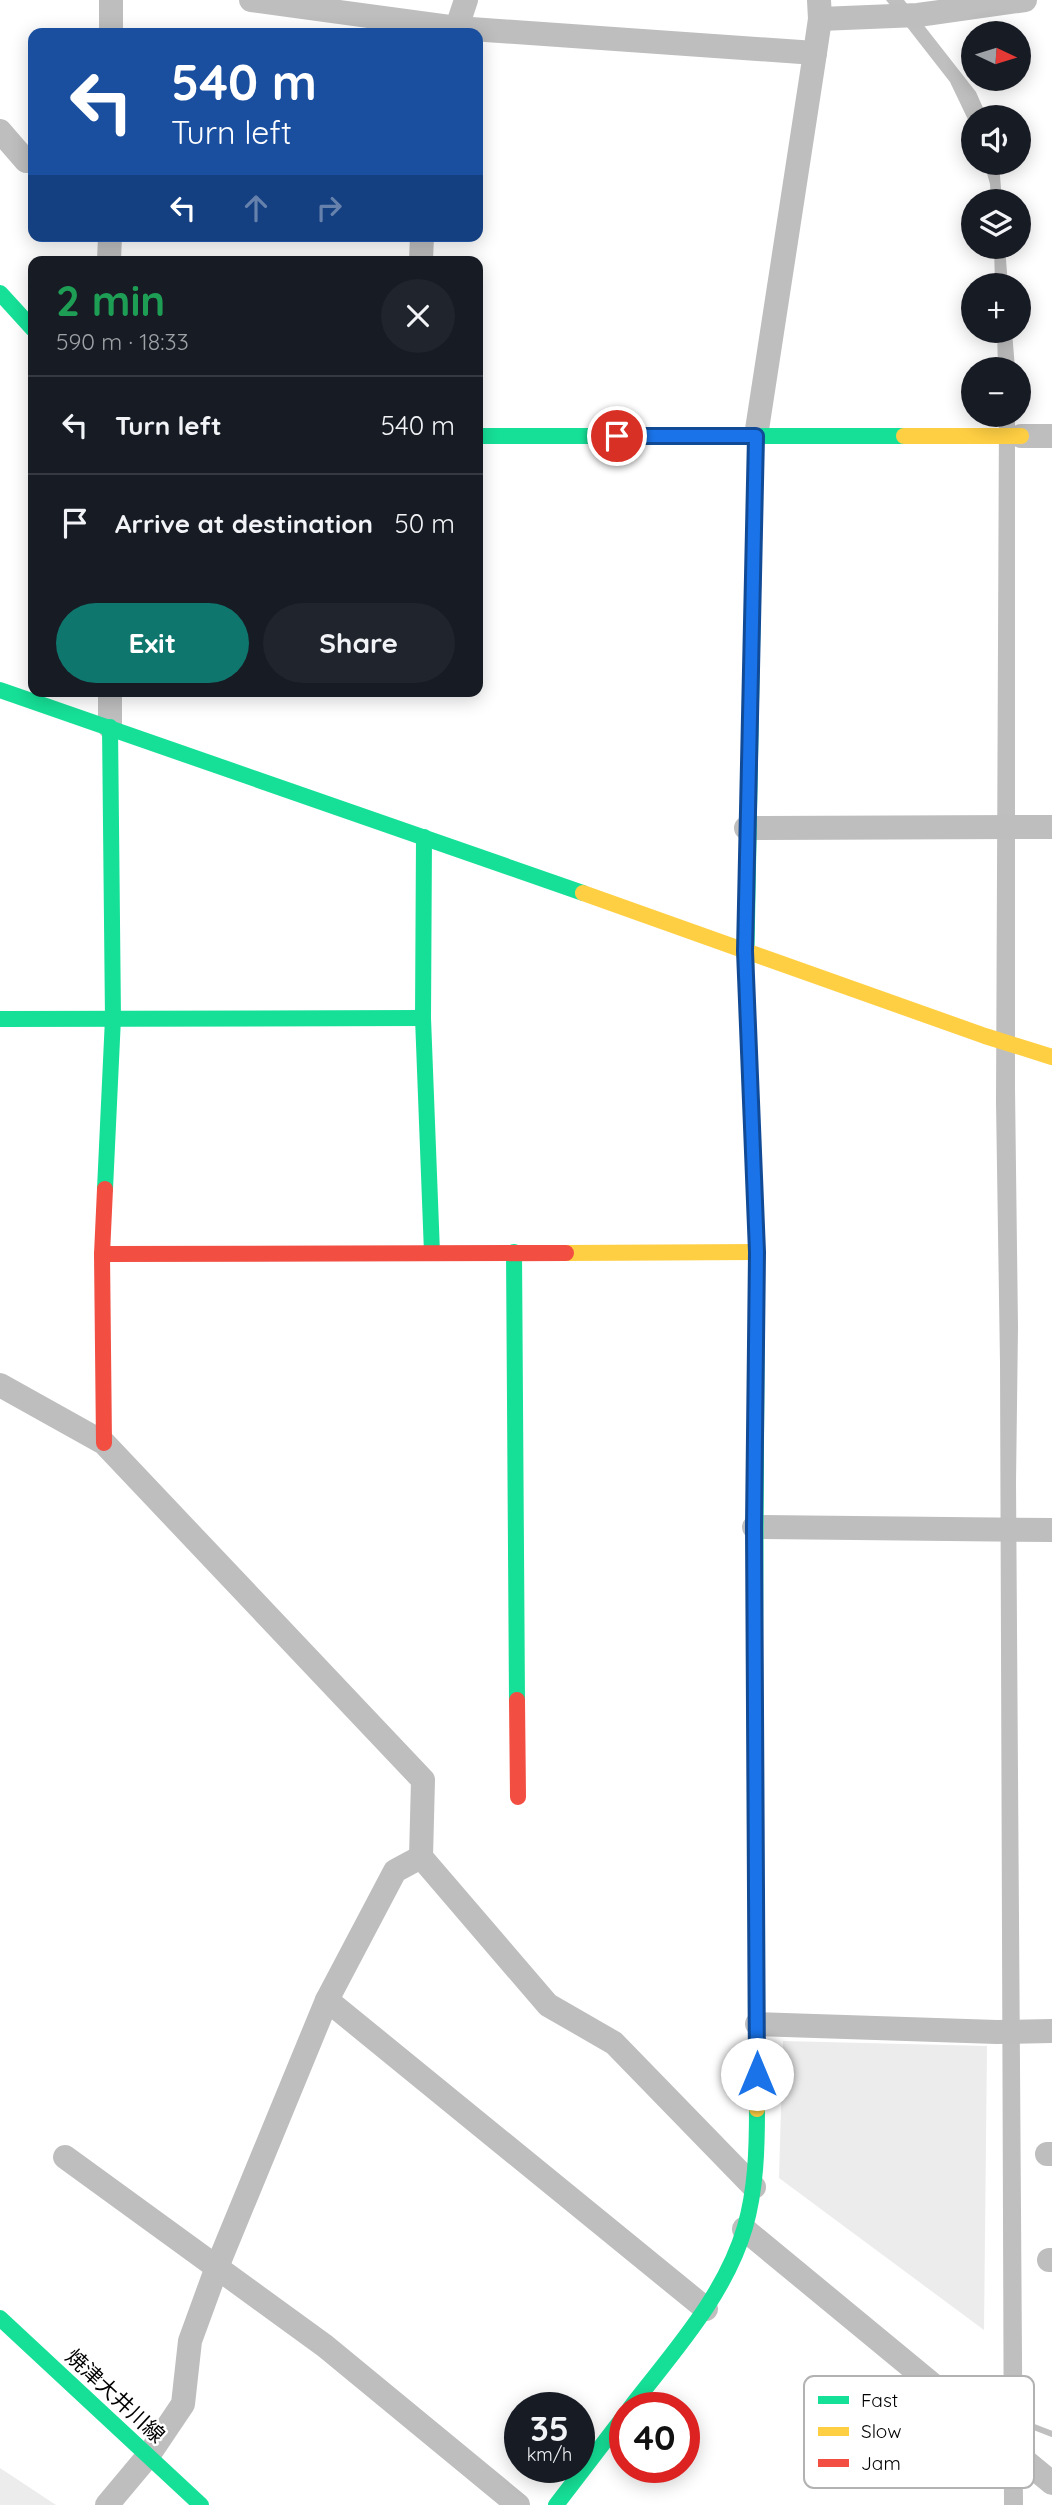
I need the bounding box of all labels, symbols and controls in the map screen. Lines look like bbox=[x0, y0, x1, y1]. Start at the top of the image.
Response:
north arrow bbox=[961, 21, 1031, 91]
map controls bbox=[961, 21, 1031, 427]
text: 540 m bbox=[171, 51, 317, 112]
icon: left bbox=[56, 56, 147, 147]
button: sound bbox=[961, 105, 1031, 175]
text: Turn left bbox=[171, 112, 292, 152]
icon: left bbox=[164, 189, 202, 227]
icon: ahead bbox=[237, 189, 275, 227]
icon: right bbox=[310, 189, 348, 227]
button: layers bbox=[961, 189, 1031, 259]
button: + bbox=[961, 273, 1031, 343]
text: 2 min bbox=[56, 274, 165, 327]
button: close bbox=[381, 279, 455, 353]
text: 590 m · 18:33 bbox=[56, 327, 189, 356]
button: − bbox=[961, 357, 1031, 427]
icon: left bbox=[56, 406, 94, 444]
pin bbox=[587, 406, 647, 466]
text: Turn left bbox=[115, 409, 222, 442]
text: 540 m bbox=[381, 409, 455, 442]
icon: arrive bbox=[598, 417, 636, 455]
icon: arrive bbox=[56, 504, 94, 542]
text: Arrive at destination bbox=[115, 507, 373, 540]
text: 50 m bbox=[395, 507, 455, 540]
button: Exit bbox=[56, 603, 249, 683]
button: Share bbox=[263, 603, 455, 683]
position arrow bbox=[720, 2037, 794, 2111]
street label: 焼津大井川線 bbox=[61, 2343, 171, 2448]
legend bbox=[804, 2376, 1034, 2488]
text: Fast bbox=[861, 2388, 898, 2412]
speed limit sign: 40 bbox=[609, 2392, 700, 2483]
text: 35 bbox=[530, 2406, 569, 2450]
text: Slow bbox=[861, 2419, 902, 2443]
text: km/h bbox=[527, 2443, 572, 2466]
text: Jam bbox=[861, 2451, 901, 2475]

